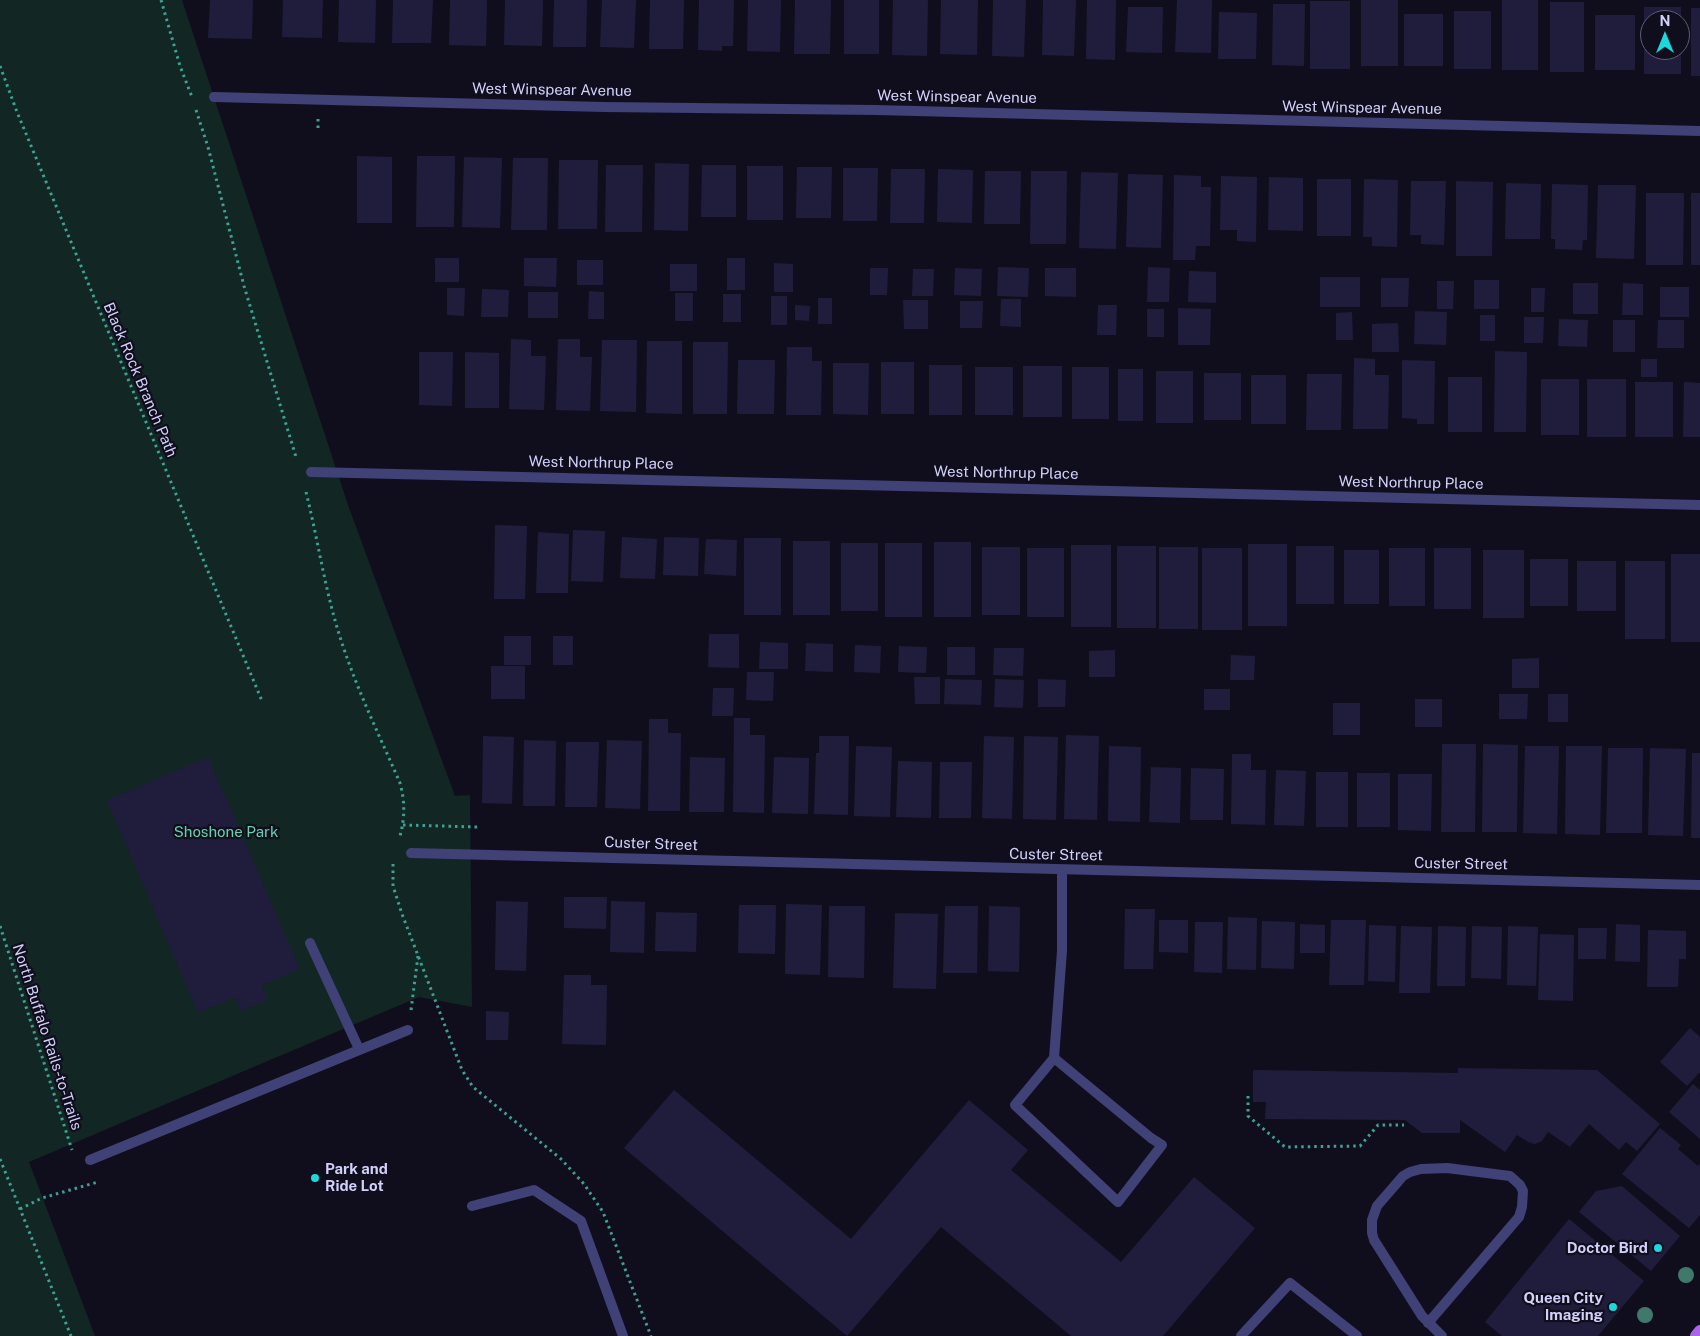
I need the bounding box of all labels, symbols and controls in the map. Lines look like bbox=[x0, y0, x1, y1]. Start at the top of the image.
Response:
north arrow bbox=[1640, 10, 1690, 60]
text: N bbox=[1660, 13, 1670, 29]
street label: West Winspear Avenue bbox=[472, 80, 632, 100]
street label: West Winspear Avenue bbox=[877, 87, 1037, 107]
street label: West Winspear Avenue bbox=[1282, 98, 1442, 118]
street label: Black Rock Branch Path bbox=[99, 300, 181, 460]
street label: West Northrup Place bbox=[528, 453, 674, 473]
street label: West Northrup Place bbox=[933, 463, 1079, 483]
street label: West Northrup Place bbox=[1338, 473, 1484, 493]
park label: Shoshone Park bbox=[174, 823, 278, 841]
street label: Custer Street bbox=[604, 833, 698, 855]
street label: Custer Street bbox=[1009, 845, 1103, 865]
street label: Custer Street bbox=[1414, 854, 1508, 874]
street label: North Buffalo Rails-to-Trails bbox=[8, 942, 86, 1132]
place label: Park and Ride Lot bbox=[325, 1160, 388, 1195]
marker: Park and Ride Lot bbox=[309, 1172, 321, 1184]
place label: Doctor Bird bbox=[1567, 1239, 1648, 1257]
marker: Doctor Bird bbox=[1652, 1242, 1664, 1254]
place label: Queen City Imaging bbox=[1523, 1289, 1603, 1324]
marker: Queen City Imaging bbox=[1607, 1301, 1619, 1313]

